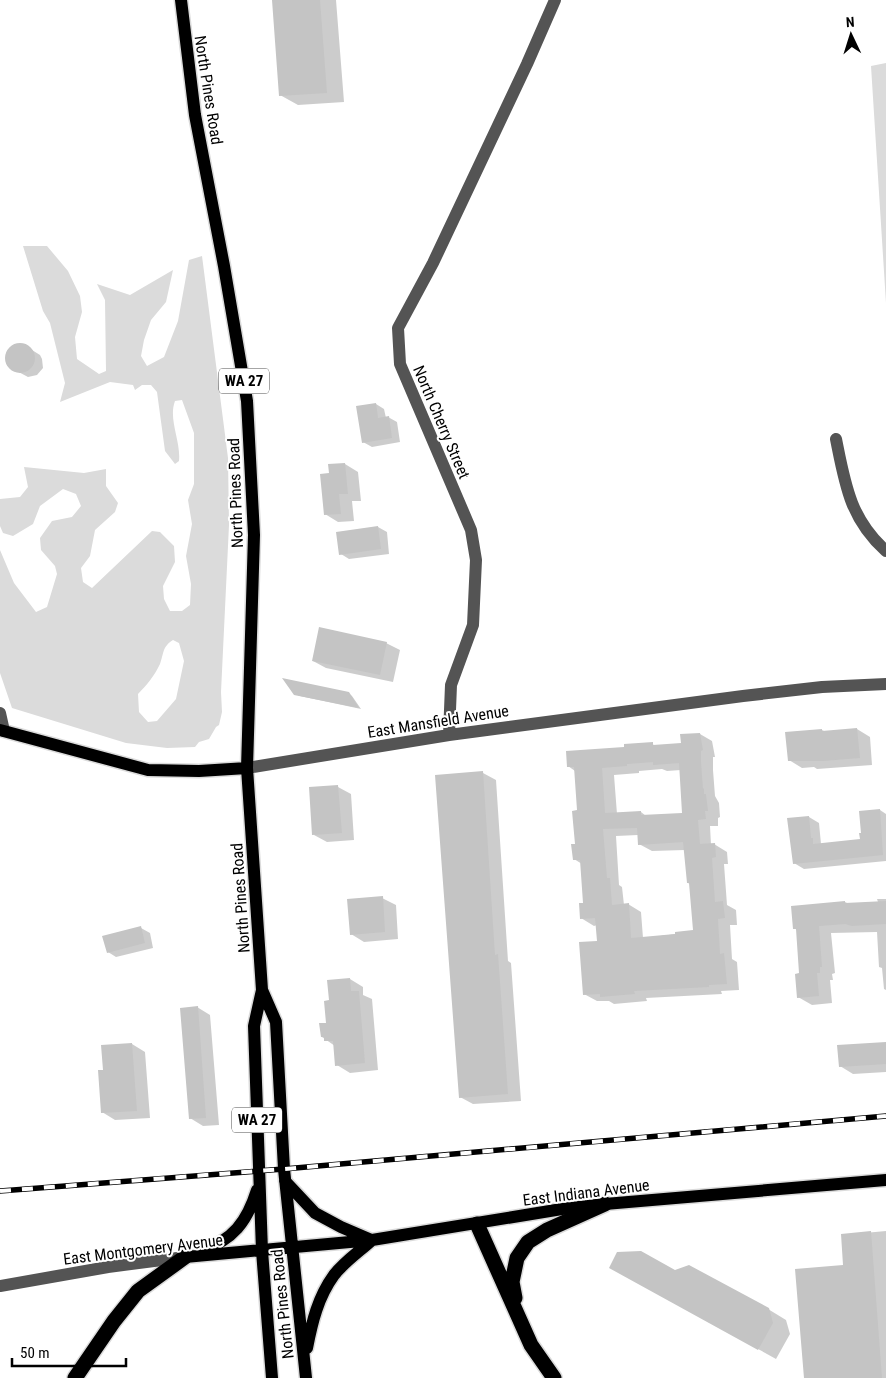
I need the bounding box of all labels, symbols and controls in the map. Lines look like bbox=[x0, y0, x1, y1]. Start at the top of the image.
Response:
north arrow bbox=[826, 10, 876, 60]
text: N bbox=[845, 14, 855, 30]
street label: North Pines Road bbox=[191, 34, 227, 146]
street label: North Cherry Street bbox=[409, 363, 474, 482]
road number: WA 27 bbox=[219, 368, 269, 394]
street label: North Pines Road bbox=[224, 438, 247, 548]
street label: East Mansfield Avenue bbox=[366, 701, 510, 742]
street label: North Pines Road bbox=[227, 842, 254, 954]
road number: WA 27 bbox=[232, 1108, 282, 1132]
street label: East Indiana Avenue bbox=[522, 1175, 650, 1210]
street label: East Montgomery Avenue bbox=[62, 1230, 224, 1269]
street label: North Pines Road bbox=[267, 1248, 298, 1360]
scale bar bbox=[12, 1336, 126, 1368]
text: 50 m bbox=[20, 1344, 50, 1362]

